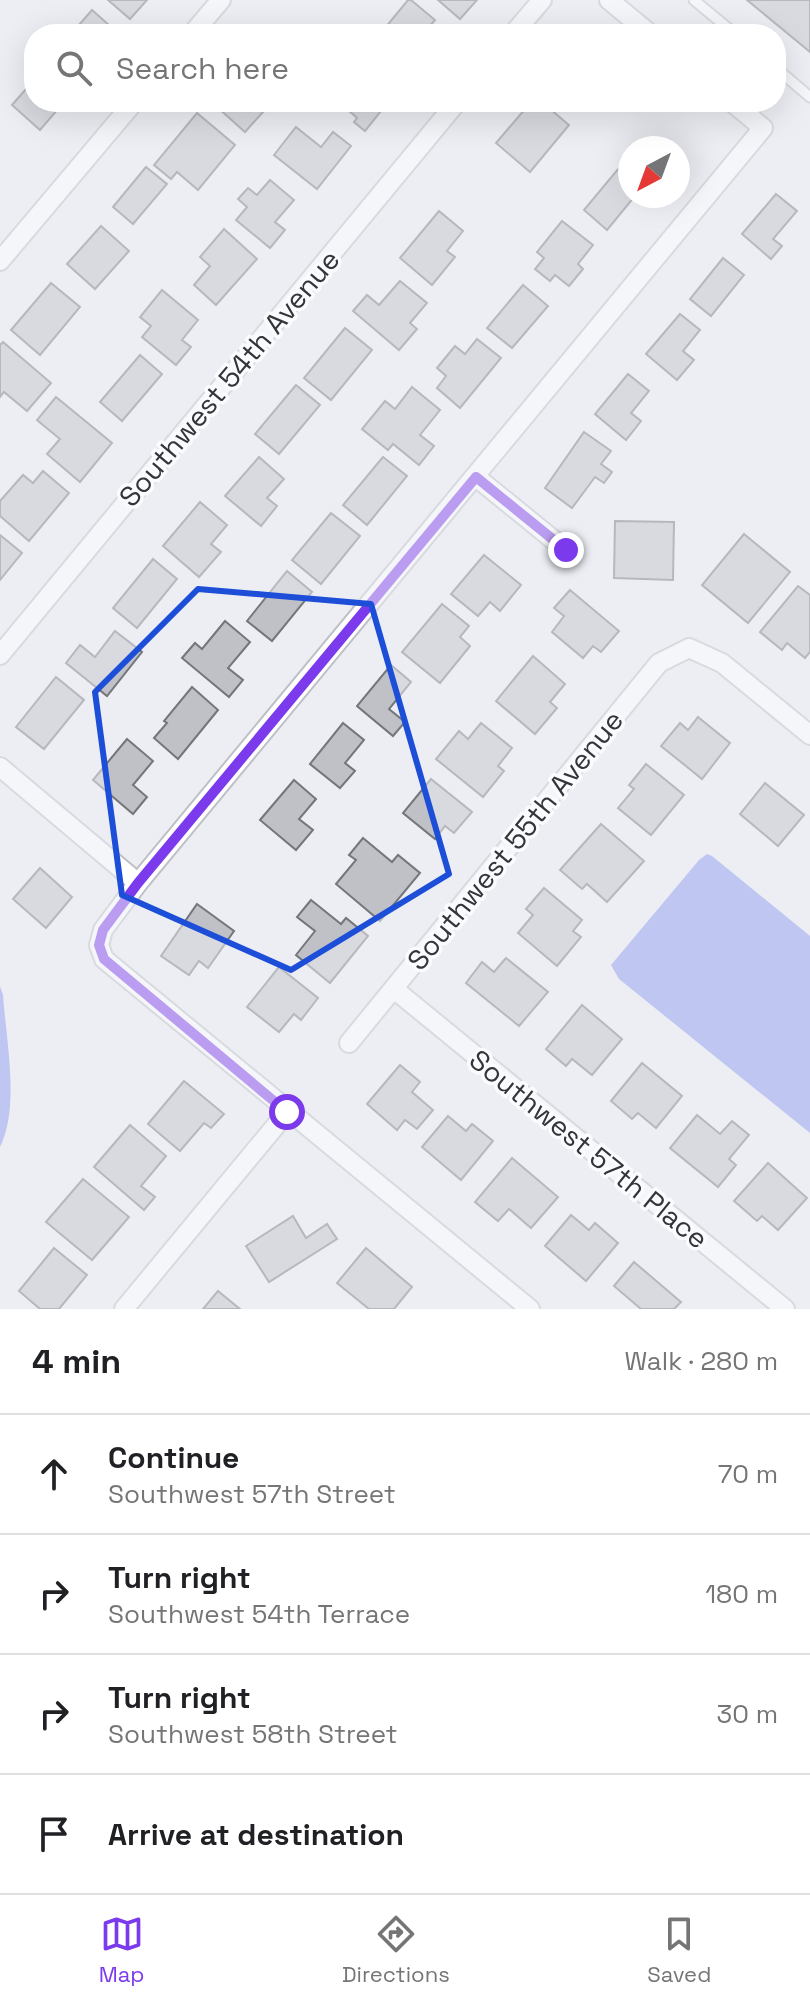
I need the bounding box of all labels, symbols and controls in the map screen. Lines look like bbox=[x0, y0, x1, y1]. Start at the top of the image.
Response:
search box bbox=[24, 24, 786, 112]
icon: search bbox=[52, 46, 96, 90]
text: Search here bbox=[116, 49, 289, 88]
north arrow bbox=[618, 136, 690, 208]
street label: Southwest 54th Avenue bbox=[111, 242, 347, 514]
route end bbox=[548, 532, 584, 568]
street label: Southwest 55th Avenue bbox=[399, 703, 631, 977]
street label: Southwest 57th Place bbox=[462, 1042, 716, 1256]
route start bbox=[269, 1094, 305, 1130]
text: 4 min bbox=[32, 1340, 121, 1383]
text: Walk · 280 m bbox=[624, 1344, 778, 1378]
text: Continue bbox=[108, 1438, 239, 1477]
icon: ahead bbox=[32, 1452, 76, 1496]
text: 70 m bbox=[718, 1457, 778, 1491]
text: Southwest 57th Street bbox=[108, 1477, 396, 1511]
text: Turn right bbox=[108, 1558, 251, 1597]
icon: right bbox=[32, 1572, 76, 1616]
text: 180 m bbox=[705, 1577, 778, 1611]
text: Southwest 54th Terrace bbox=[108, 1597, 410, 1631]
text: Turn right bbox=[108, 1678, 251, 1717]
icon: right bbox=[32, 1692, 76, 1736]
text: 30 m bbox=[717, 1697, 778, 1731]
text: Southwest 58th Street bbox=[108, 1717, 398, 1751]
icon: arrive bbox=[32, 1812, 76, 1856]
text: Arrive at destination bbox=[108, 1815, 404, 1854]
tab: Map bbox=[99, 1912, 145, 1988]
tab: Directions bbox=[342, 1912, 450, 1988]
tab: Saved bbox=[647, 1912, 711, 1988]

